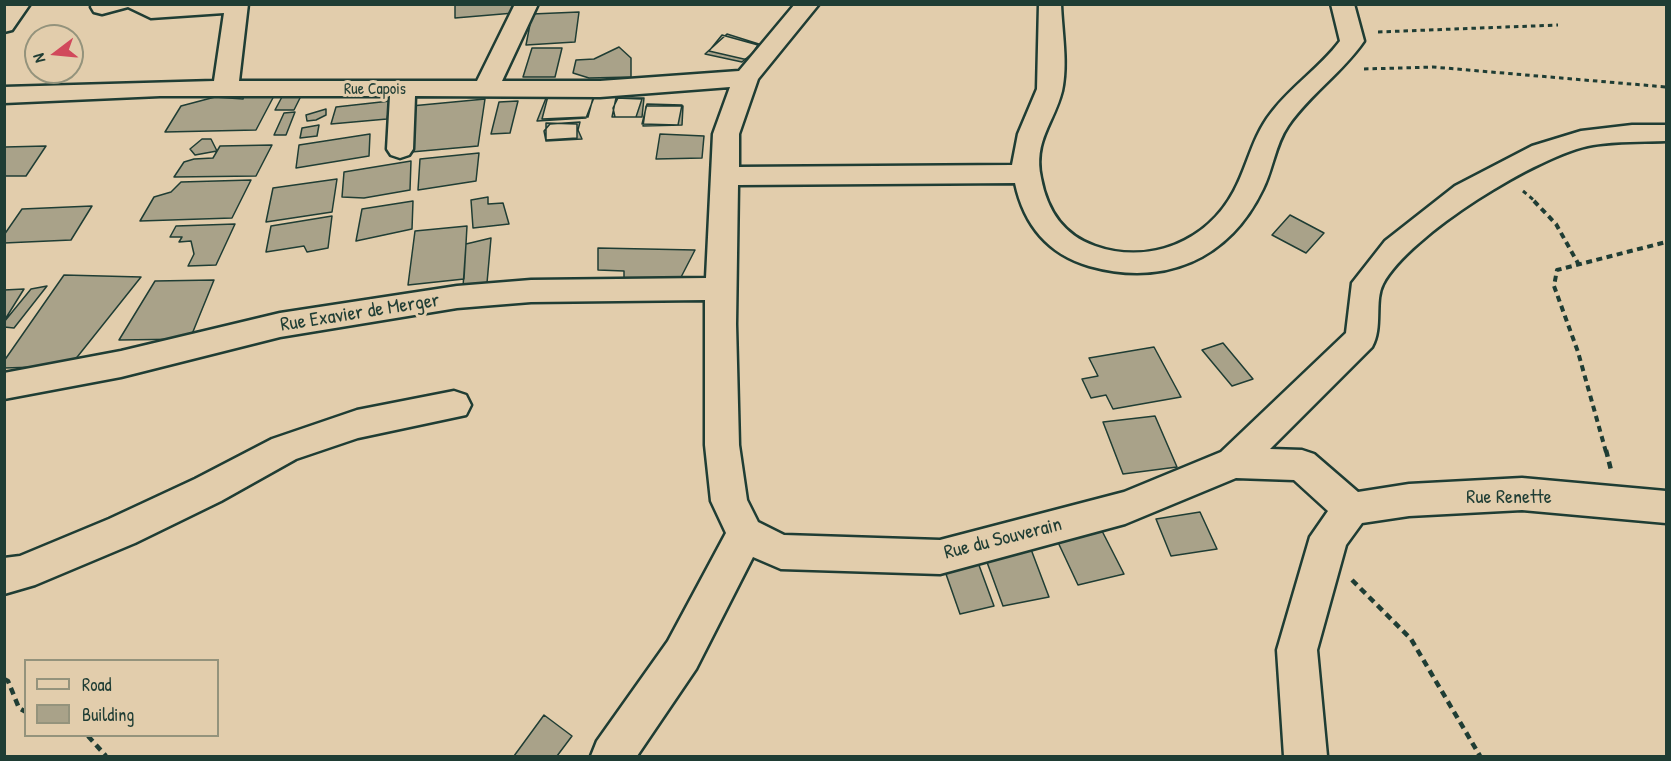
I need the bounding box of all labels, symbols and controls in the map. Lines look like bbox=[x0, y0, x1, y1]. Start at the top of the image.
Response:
north arrow bbox=[24, 24, 84, 84]
text: N bbox=[27, 51, 50, 66]
street label: Rue Capois bbox=[344, 80, 406, 100]
street label: Rue Exavier de Merger bbox=[279, 289, 441, 337]
street label: Rue Renette bbox=[1466, 486, 1552, 510]
street label: Rue du Souverain bbox=[942, 513, 1064, 565]
legend bbox=[24, 659, 219, 737]
text: Road bbox=[82, 672, 112, 697]
text: Building bbox=[82, 702, 134, 727]

